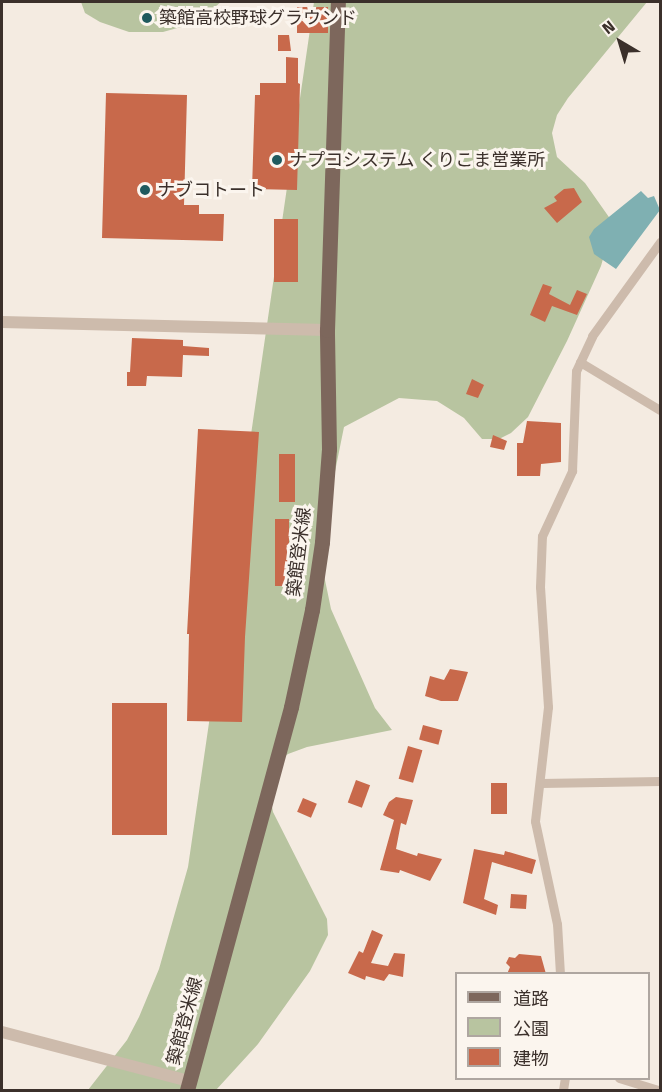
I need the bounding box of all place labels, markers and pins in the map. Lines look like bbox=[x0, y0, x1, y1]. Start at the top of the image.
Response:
place label: 築館高校野球グラウンド bbox=[159, 7, 357, 29]
marker: 築館高校野球グラウンド bbox=[140, 11, 154, 25]
place label: ナプコシステム くりこま営業所 bbox=[289, 149, 546, 171]
marker: ナプコシステム くりこま営業所 bbox=[270, 153, 284, 167]
place label: ナブコトート bbox=[157, 179, 265, 201]
marker: ナブコトート bbox=[138, 183, 152, 197]

